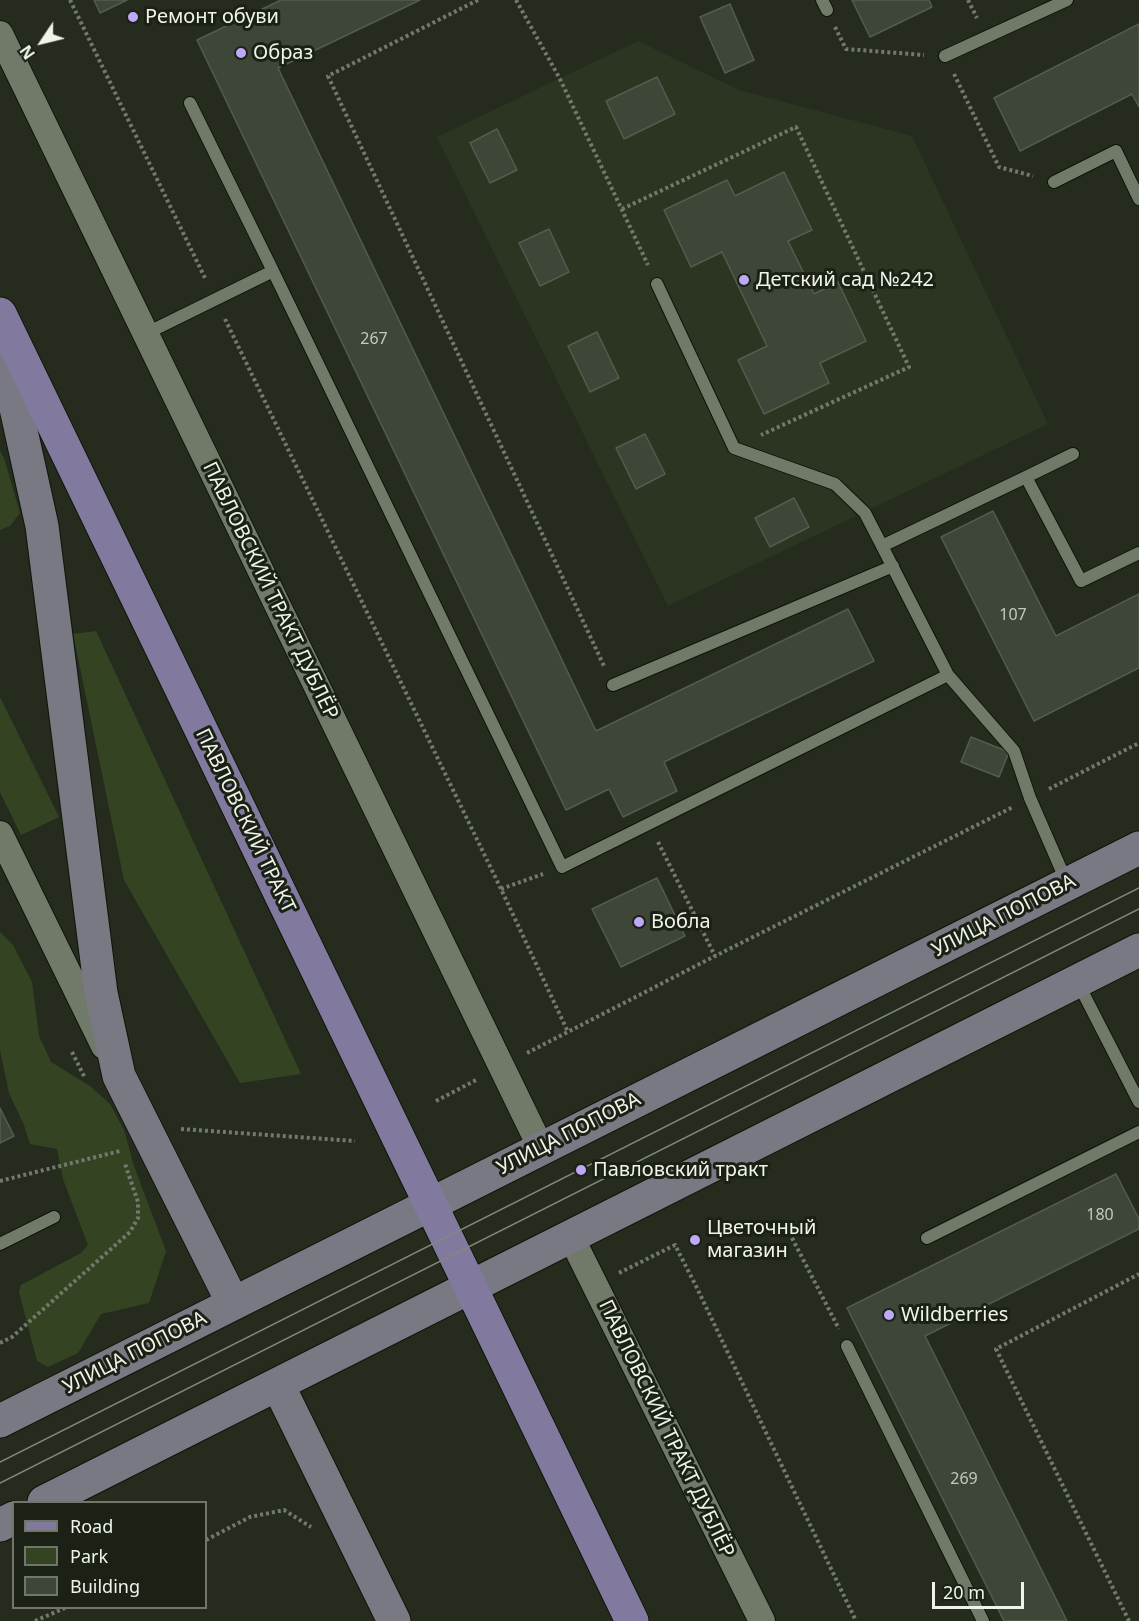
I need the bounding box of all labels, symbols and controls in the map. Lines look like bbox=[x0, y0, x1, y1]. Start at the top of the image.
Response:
place label: Ремонт обуви bbox=[145, 5, 279, 29]
marker: Ремонт обуви bbox=[126, 10, 140, 24]
north arrow bbox=[12, 12, 72, 72]
text: N bbox=[15, 41, 40, 64]
place label: Образ bbox=[253, 41, 313, 65]
marker: Образ bbox=[234, 46, 248, 60]
place label: Детский сад №242 bbox=[756, 268, 934, 292]
marker: Детский сад №242 bbox=[737, 273, 751, 287]
house number: 267 bbox=[360, 329, 388, 349]
street label: ПАВЛОВСКИЙ ТРАКТ ДУБЛЁР bbox=[197, 458, 343, 724]
house number: 107 bbox=[999, 605, 1027, 625]
street label: ПАВЛОВСКИЙ ТРАКТ bbox=[190, 725, 300, 917]
street label: УЛИЦА ПОПОВА bbox=[928, 869, 1080, 963]
place label: Вобла bbox=[651, 910, 711, 934]
marker: Вобла bbox=[632, 915, 646, 929]
street label: УЛИЦА ПОПОВА bbox=[493, 1087, 645, 1181]
place label: Павловский тракт bbox=[593, 1158, 768, 1182]
marker: Павловский тракт bbox=[574, 1163, 588, 1177]
house number: 180 bbox=[1086, 1205, 1114, 1225]
place label: Цветочный магазин bbox=[707, 1216, 816, 1263]
marker: Цветочный магазин bbox=[688, 1233, 702, 1247]
street label: ПАВЛОВСКИЙ ТРАКТ ДУБЛЁР bbox=[593, 1296, 739, 1562]
place label: Wildberries bbox=[901, 1303, 1008, 1327]
street label: УЛИЦА ПОПОВА bbox=[59, 1306, 211, 1400]
marker: Wildberries bbox=[882, 1308, 896, 1322]
house number: 269 bbox=[950, 1469, 978, 1489]
legend bbox=[12, 1501, 207, 1609]
text: Road bbox=[70, 1514, 113, 1538]
text: Park bbox=[70, 1544, 108, 1568]
scale bar bbox=[935, 1570, 1026, 1608]
text: Building bbox=[70, 1574, 140, 1598]
text: 20 m bbox=[943, 1580, 985, 1604]

